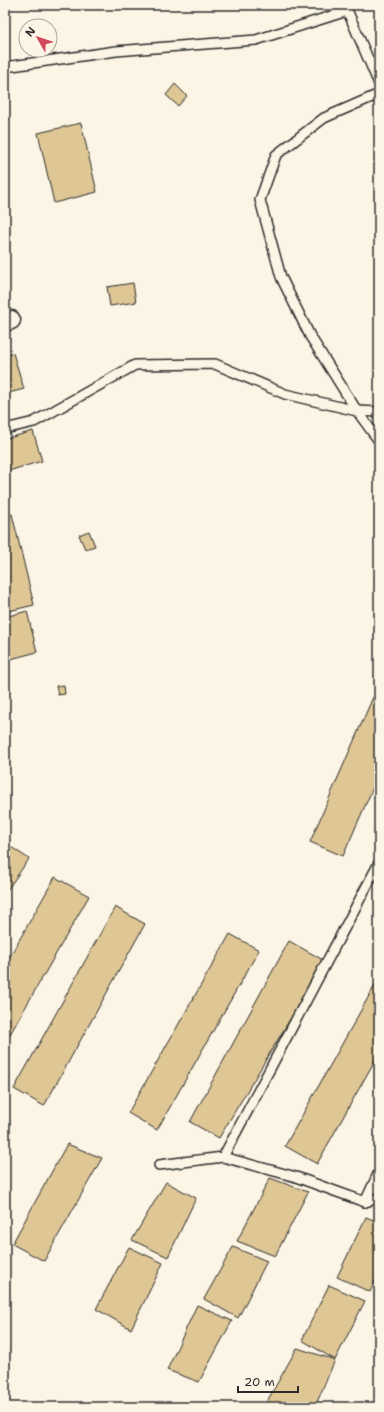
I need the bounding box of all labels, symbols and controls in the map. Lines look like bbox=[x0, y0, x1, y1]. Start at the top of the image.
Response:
north arrow bbox=[18, 18, 58, 58]
text: N bbox=[22, 24, 39, 40]
scale bar bbox=[238, 1368, 298, 1394]
text: 20 m bbox=[244, 1374, 275, 1390]

